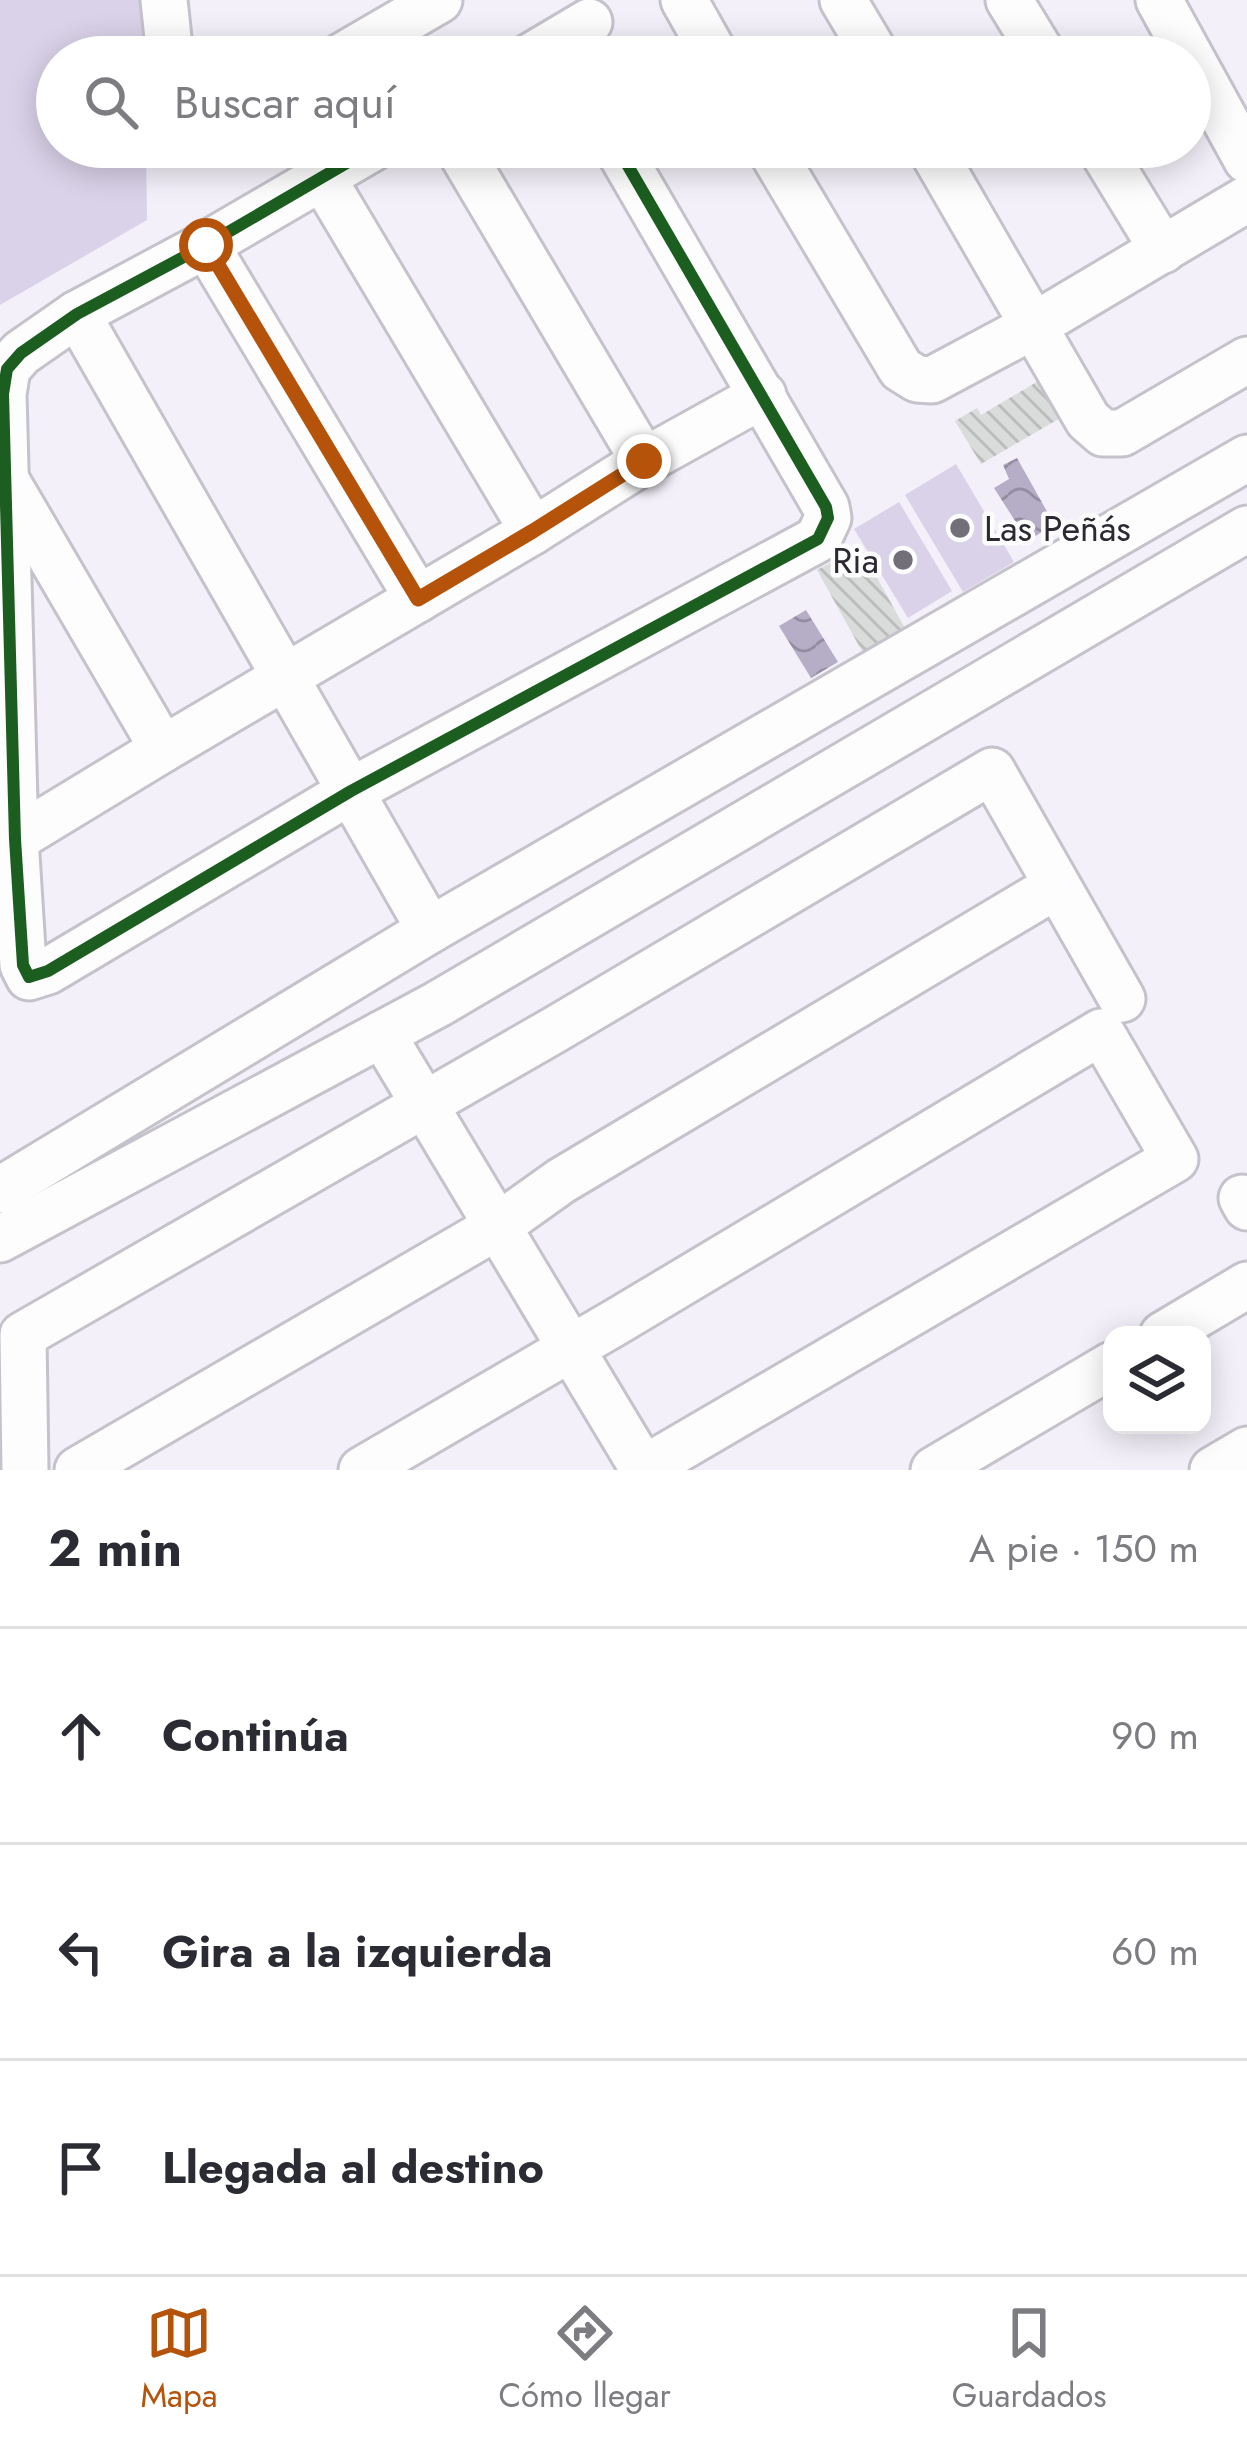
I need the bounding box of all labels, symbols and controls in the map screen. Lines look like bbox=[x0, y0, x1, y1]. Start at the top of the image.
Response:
search box bbox=[36, 36, 1211, 168]
icon: search bbox=[78, 69, 144, 135]
text: Buscar aquí bbox=[174, 70, 396, 135]
route start bbox=[179, 218, 233, 272]
route end bbox=[617, 434, 671, 488]
place label: Las Peñás bbox=[984, 502, 1131, 554]
marker: Las Peñás bbox=[947, 515, 973, 541]
place label: Ria bbox=[832, 534, 879, 586]
marker: Ria bbox=[890, 547, 916, 573]
map controls bbox=[1103, 1326, 1211, 1434]
button: layers bbox=[1103, 1326, 1211, 1434]
text: 2 min bbox=[48, 1511, 182, 1585]
text: A pie · 150 m bbox=[969, 1520, 1199, 1577]
icon: ahead bbox=[48, 1703, 114, 1769]
text: Continúa bbox=[162, 1703, 349, 1768]
text: 90 m bbox=[1111, 1707, 1199, 1764]
icon: left bbox=[48, 1919, 114, 1985]
text: Gira a la izquierda bbox=[162, 1919, 553, 1984]
text: 60 m bbox=[1111, 1923, 1199, 1980]
icon: arrive bbox=[48, 2135, 114, 2201]
text: Llegada al destino bbox=[162, 2135, 544, 2200]
tab: Mapa bbox=[140, 2300, 218, 2419]
tab: Cómo llegar bbox=[498, 2300, 671, 2419]
tab: Guardados bbox=[952, 2300, 1107, 2419]

